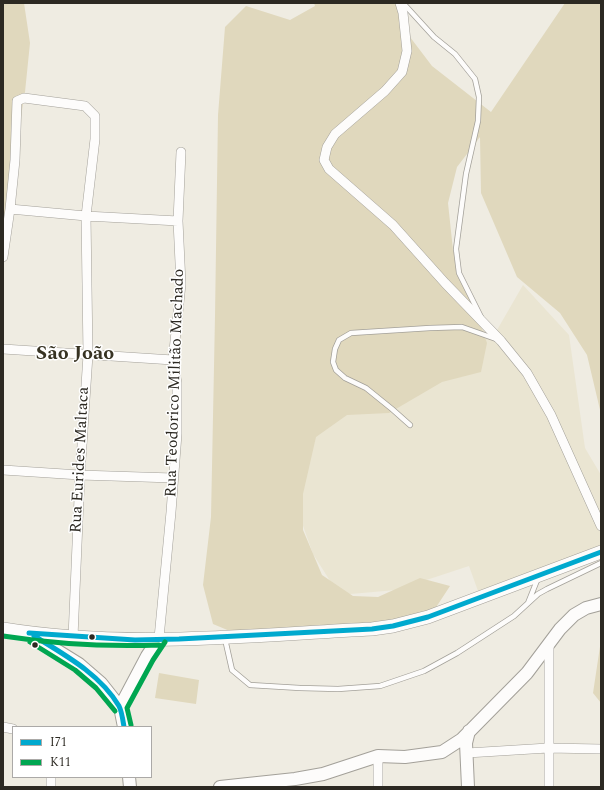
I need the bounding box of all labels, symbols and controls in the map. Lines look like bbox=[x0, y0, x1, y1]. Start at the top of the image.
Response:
street label: Rua Teodorico Militão Machado bbox=[162, 268, 190, 498]
district label: São João bbox=[36, 343, 114, 367]
street label: Rua Eurides Maltaca bbox=[68, 386, 94, 534]
unlabelled marker bbox=[87, 632, 97, 642]
unlabelled marker bbox=[30, 640, 40, 650]
legend bbox=[12, 726, 152, 778]
text: I71 bbox=[50, 733, 67, 752]
text: K11 bbox=[50, 753, 71, 772]

